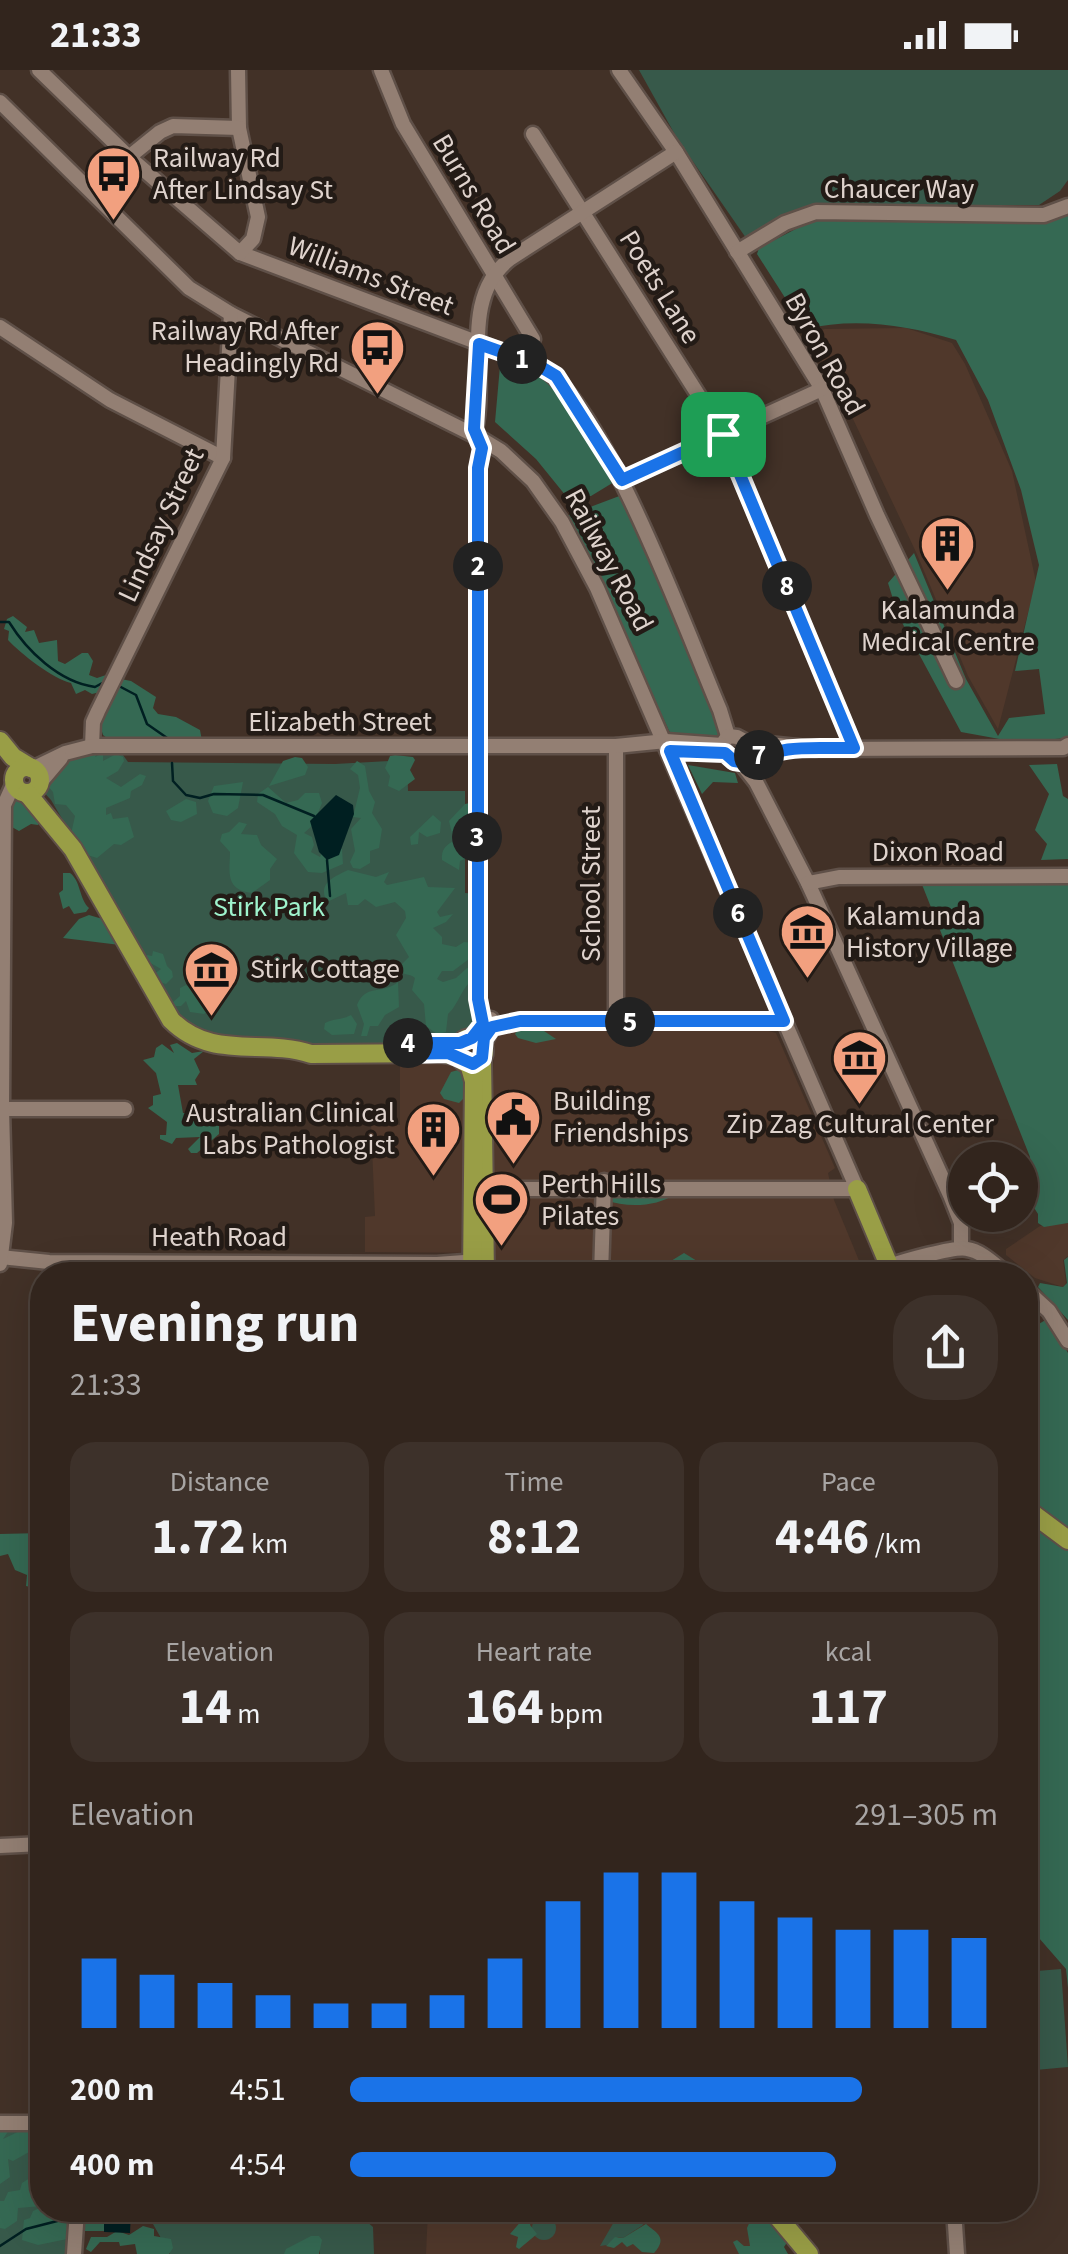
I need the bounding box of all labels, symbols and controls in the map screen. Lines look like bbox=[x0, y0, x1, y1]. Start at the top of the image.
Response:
text: 21:33 bbox=[50, 8, 142, 62]
street label: Burns Road bbox=[422, 126, 526, 262]
place label: Railway Rd After Lindsay St bbox=[153, 138, 334, 210]
bus stop icon: Railway Rd After Lindsay St bbox=[84, 144, 144, 223]
street label: Chaucer Way bbox=[824, 169, 974, 209]
street label: Poets Lane bbox=[609, 222, 711, 352]
street label: Williams Street bbox=[282, 226, 460, 326]
street label: Byron Road bbox=[775, 285, 875, 423]
place label: Railway Rd After Headingly Rd bbox=[151, 311, 339, 383]
bus stop icon: Railway Rd After Headingly Rd bbox=[348, 317, 408, 396]
pin: 1 bbox=[497, 334, 547, 384]
text: 1 bbox=[515, 339, 529, 379]
pin bbox=[681, 392, 766, 477]
icon: arrive bbox=[696, 407, 751, 462]
street label: Lindsay Street bbox=[108, 441, 214, 609]
street label: Railway Road bbox=[555, 481, 663, 639]
building icon: Kalamunda Medical Centre bbox=[918, 514, 978, 593]
pin: 2 bbox=[453, 541, 503, 591]
text: 2 bbox=[471, 546, 485, 586]
pin: 8 bbox=[762, 561, 812, 611]
text: 8 bbox=[780, 566, 794, 606]
place label: Kalamunda Medical Centre bbox=[861, 590, 1035, 662]
street label: Elizabeth Street bbox=[248, 702, 432, 742]
pin: 7 bbox=[734, 730, 784, 780]
text: 7 bbox=[752, 735, 766, 775]
street label: School Street bbox=[571, 805, 611, 962]
pin: 3 bbox=[452, 812, 502, 862]
text: 3 bbox=[470, 817, 484, 857]
street label: Dixon Road bbox=[872, 832, 1004, 872]
park label: Stirk Park bbox=[213, 887, 325, 927]
pin: 6 bbox=[713, 888, 763, 938]
text: 6 bbox=[731, 893, 745, 933]
place label: Kalamunda History Village bbox=[846, 896, 1013, 968]
museum icon: Kalamunda History Village bbox=[777, 902, 837, 981]
museum icon: Stirk Cottage bbox=[181, 939, 241, 1018]
place label: Stirk Cottage bbox=[250, 949, 400, 989]
pin: 5 bbox=[605, 997, 655, 1047]
text: 5 bbox=[623, 1002, 637, 1042]
pin: 4 bbox=[383, 1018, 433, 1068]
text: 4 bbox=[401, 1023, 415, 1063]
museum icon: Zip Zag Cultural Center bbox=[830, 1028, 890, 1107]
place label: Building Friendships bbox=[553, 1081, 689, 1153]
public building icon: Building Friendships bbox=[484, 1087, 544, 1166]
place label: Australian Clinical Labs Pathologist bbox=[186, 1093, 396, 1165]
building icon: Australian Clinical Labs Pathologist bbox=[404, 1099, 464, 1178]
place label: Zip Zag Cultural Center bbox=[726, 1104, 994, 1144]
map controls bbox=[948, 1142, 1038, 1232]
button: locate bbox=[948, 1142, 1038, 1232]
place label: Perth Hills Pilates bbox=[541, 1164, 661, 1236]
sports icon: Perth Hills Pilates bbox=[472, 1170, 532, 1249]
street label: Heath Road bbox=[151, 1217, 287, 1257]
text: Evening run bbox=[70, 1285, 359, 1363]
button: share bbox=[893, 1295, 998, 1400]
text: 21:33 bbox=[70, 1362, 142, 1408]
text: Distance bbox=[170, 1462, 269, 1502]
text: Time bbox=[504, 1462, 563, 1502]
text: Pace bbox=[821, 1462, 876, 1502]
text: 1.72 bbox=[151, 1502, 245, 1573]
text: 8:12 bbox=[487, 1502, 581, 1573]
text: 4:46 bbox=[775, 1502, 869, 1573]
text: km bbox=[245, 1524, 288, 1564]
text: /km bbox=[869, 1524, 922, 1564]
text: Elevation bbox=[165, 1632, 274, 1672]
text: Heart rate bbox=[476, 1632, 592, 1672]
text: kcal bbox=[825, 1632, 872, 1672]
text: 14 bbox=[179, 1672, 232, 1743]
text: 164 bbox=[464, 1672, 544, 1743]
text: 117 bbox=[809, 1672, 888, 1743]
text: m bbox=[232, 1694, 260, 1734]
text: bpm bbox=[544, 1694, 604, 1734]
text: Elevation bbox=[70, 1792, 195, 1838]
text: 291–305 m bbox=[854, 1792, 998, 1838]
text: 200 m bbox=[70, 2067, 155, 2113]
text: 4:51 bbox=[230, 2067, 286, 2113]
text: 400 m bbox=[70, 2142, 155, 2188]
text: 4:54 bbox=[230, 2142, 286, 2188]

